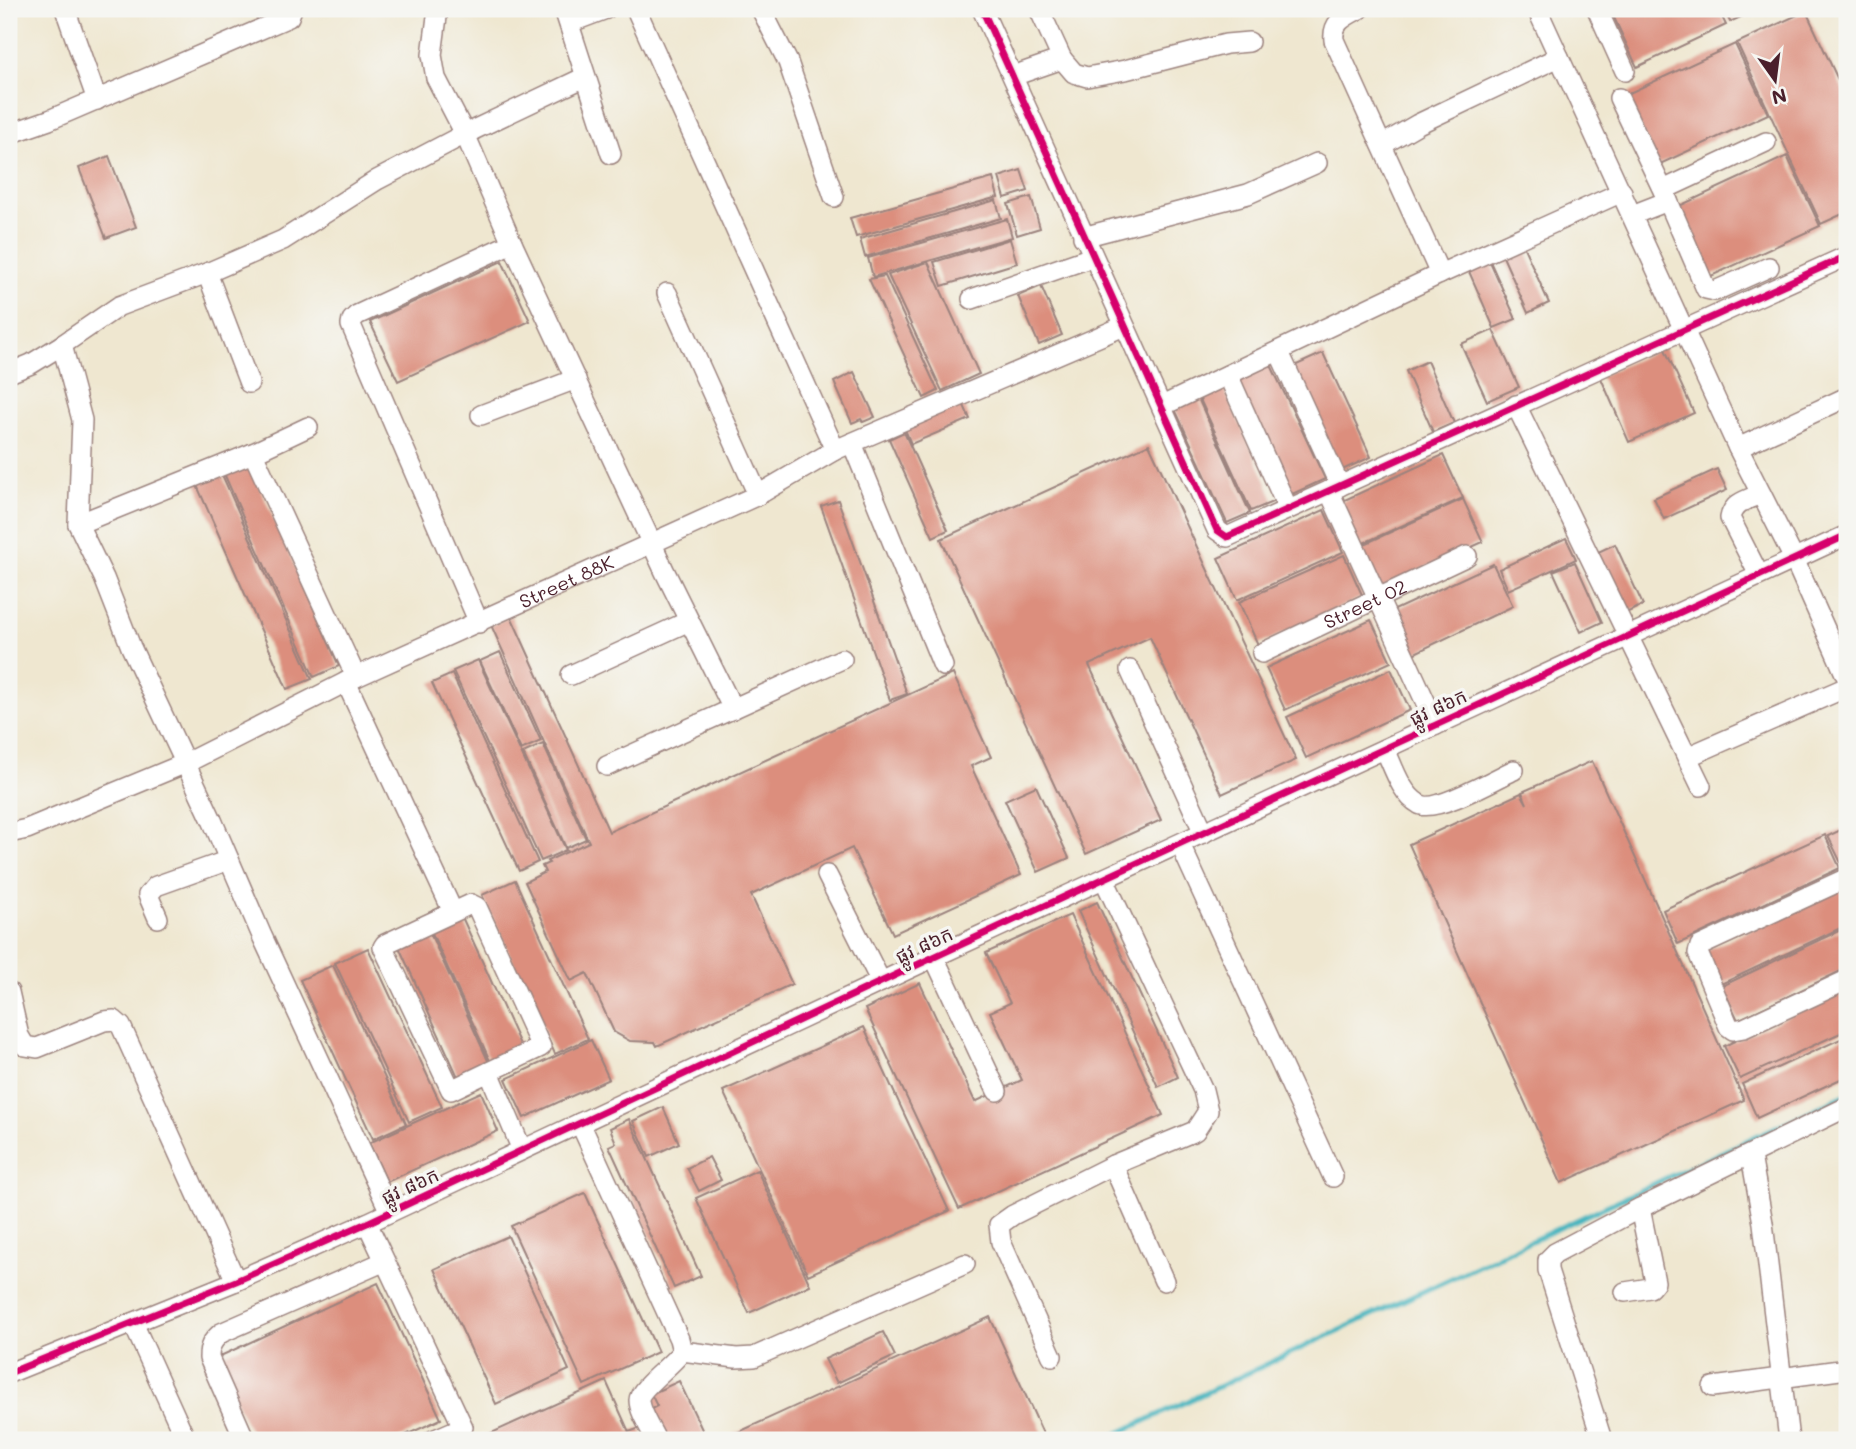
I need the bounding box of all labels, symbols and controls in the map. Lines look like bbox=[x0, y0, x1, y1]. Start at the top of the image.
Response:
north arrow bbox=[1741, 46, 1811, 116]
text: N bbox=[1769, 83, 1789, 111]
street label: Street 88K bbox=[515, 549, 618, 614]
street label: Street 02 bbox=[1319, 573, 1410, 634]
street label: ផ្លូវ ៨៦ក bbox=[1405, 682, 1473, 736]
street label: ផ្លូវ ៨៦ក bbox=[891, 920, 959, 974]
street label: ផ្លូវ ៨៦ក bbox=[377, 1161, 445, 1215]

